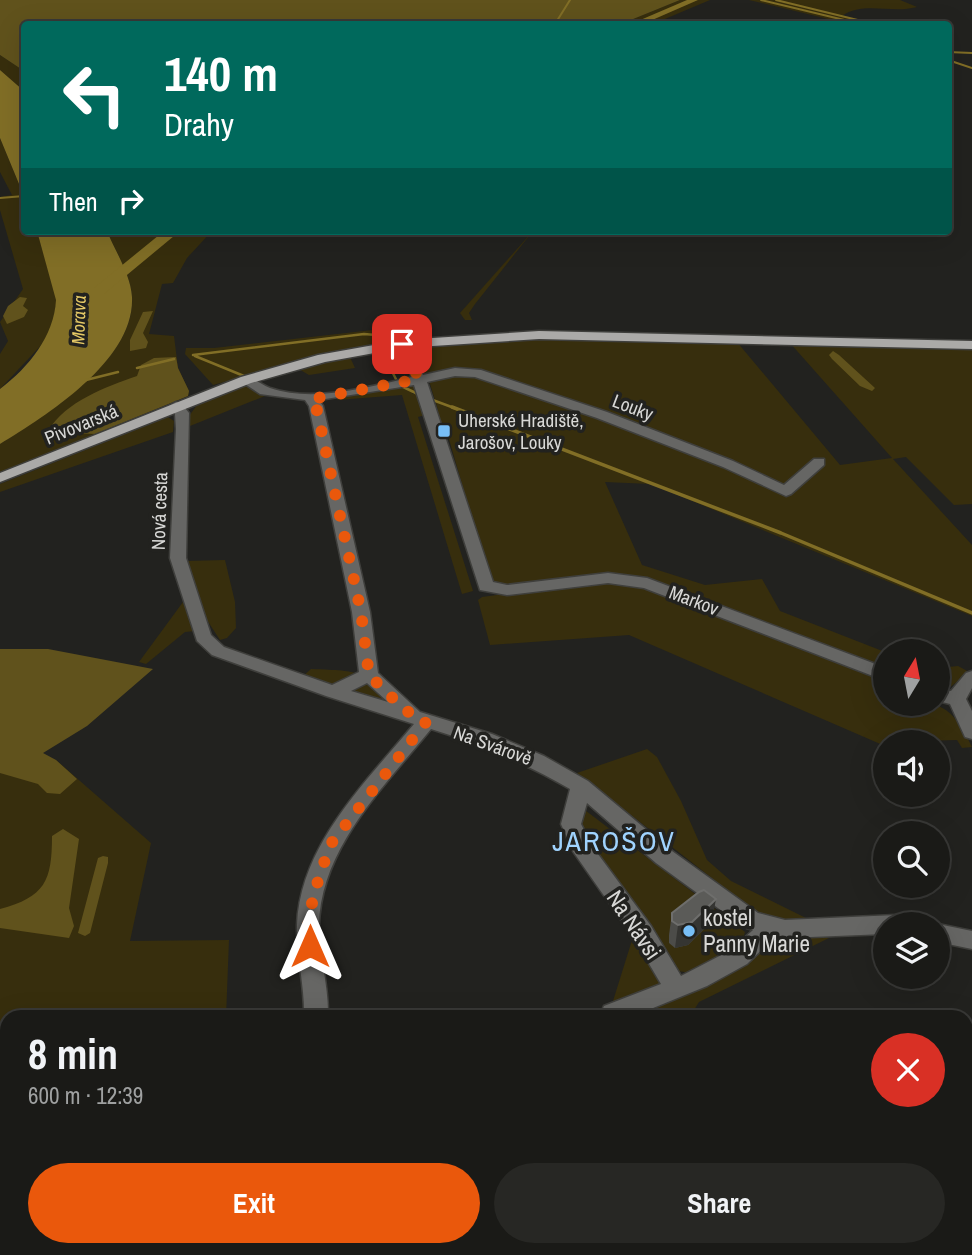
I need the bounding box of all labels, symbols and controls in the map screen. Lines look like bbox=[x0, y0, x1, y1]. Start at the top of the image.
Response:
text: 140 m bbox=[164, 40, 278, 106]
icon: left bbox=[49, 49, 140, 140]
text: Drahy bbox=[164, 103, 234, 146]
icon: right bbox=[112, 182, 150, 220]
text: Then bbox=[49, 184, 98, 219]
water label: Morava bbox=[65, 295, 92, 345]
pin bbox=[372, 314, 432, 374]
icon: arrive bbox=[383, 325, 421, 363]
street label: Louky bbox=[609, 387, 657, 427]
street label: Pivovarská bbox=[40, 397, 122, 450]
place label: Uherské Hradiště, Jarošov, Louky bbox=[458, 407, 584, 455]
marker: Uherské Hradiště, Jarošov, Louky bbox=[436, 423, 452, 439]
street label: Nová cesta bbox=[145, 471, 173, 550]
street label: Markov bbox=[665, 579, 723, 621]
north arrow bbox=[873, 639, 950, 716]
map controls bbox=[873, 639, 950, 989]
street label: Na Svárově bbox=[450, 719, 536, 771]
button: sound bbox=[873, 730, 950, 807]
button: search bbox=[873, 821, 950, 898]
district label: JAROŠOV bbox=[552, 822, 676, 860]
street label: Na Návsi bbox=[600, 884, 669, 966]
place label: kostel Panny Marie bbox=[703, 902, 810, 959]
position arrow bbox=[273, 909, 347, 983]
button: layers bbox=[873, 912, 950, 989]
marker: kostel Panny Marie bbox=[681, 923, 697, 939]
text: 8 min bbox=[28, 1026, 118, 1082]
button: close bbox=[871, 1033, 945, 1107]
text: 600 m · 12:39 bbox=[28, 1080, 143, 1111]
button: Exit bbox=[28, 1163, 480, 1243]
button: Share bbox=[494, 1163, 945, 1243]

